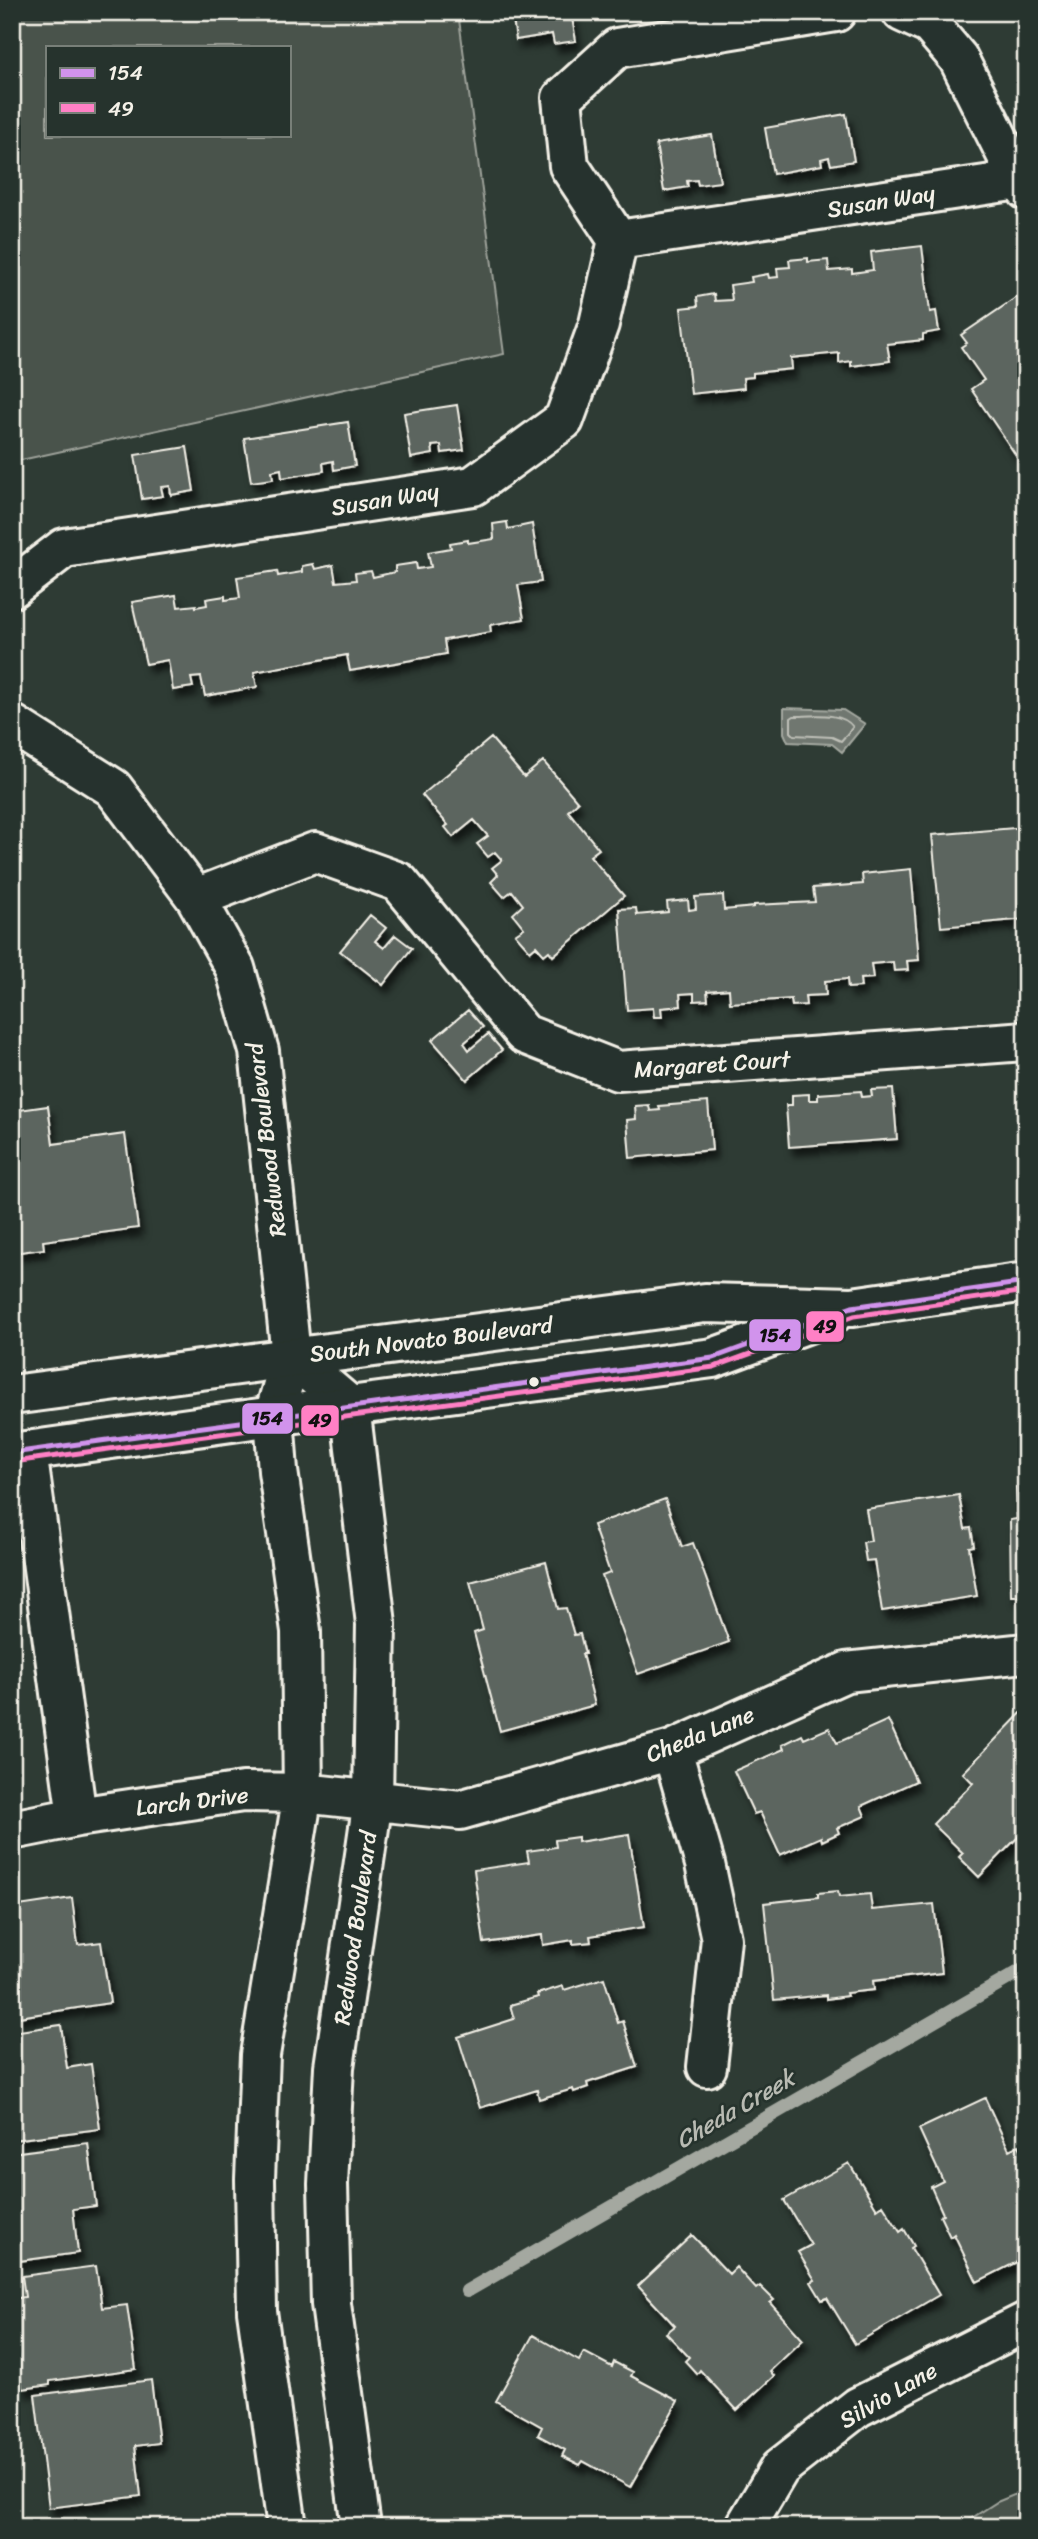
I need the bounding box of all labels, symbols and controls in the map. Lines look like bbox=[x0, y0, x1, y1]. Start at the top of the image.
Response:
legend bbox=[46, 46, 290, 136]
text: 154 bbox=[108, 54, 143, 92]
text: 49 bbox=[108, 90, 134, 128]
street label: Susan Way bbox=[824, 173, 938, 230]
street label: Susan Way bbox=[328, 471, 442, 528]
street label: Margaret Court bbox=[633, 1038, 793, 1090]
street label: Redwood Boulevard bbox=[234, 1039, 299, 1239]
street label: South Novato Boulevard bbox=[307, 1304, 557, 1375]
line badge: 49 bbox=[805, 1310, 845, 1343]
text: 49 bbox=[812, 1310, 837, 1343]
line badge: 154 bbox=[748, 1318, 802, 1352]
text: 154 bbox=[759, 1319, 791, 1352]
unlabelled marker bbox=[527, 1375, 541, 1389]
line badge: 154 bbox=[241, 1402, 294, 1435]
text: 154 bbox=[251, 1402, 283, 1435]
line badge: 49 bbox=[300, 1404, 340, 1437]
text: 49 bbox=[307, 1404, 332, 1437]
street label: Cheda Lane bbox=[639, 1694, 761, 1775]
street label: Larch Drive bbox=[133, 1774, 251, 1829]
street label: Redwood Boulevard bbox=[322, 1827, 390, 2027]
water label: Cheda Creek bbox=[667, 2056, 806, 2160]
street label: Silvio Lane bbox=[831, 2351, 946, 2440]

